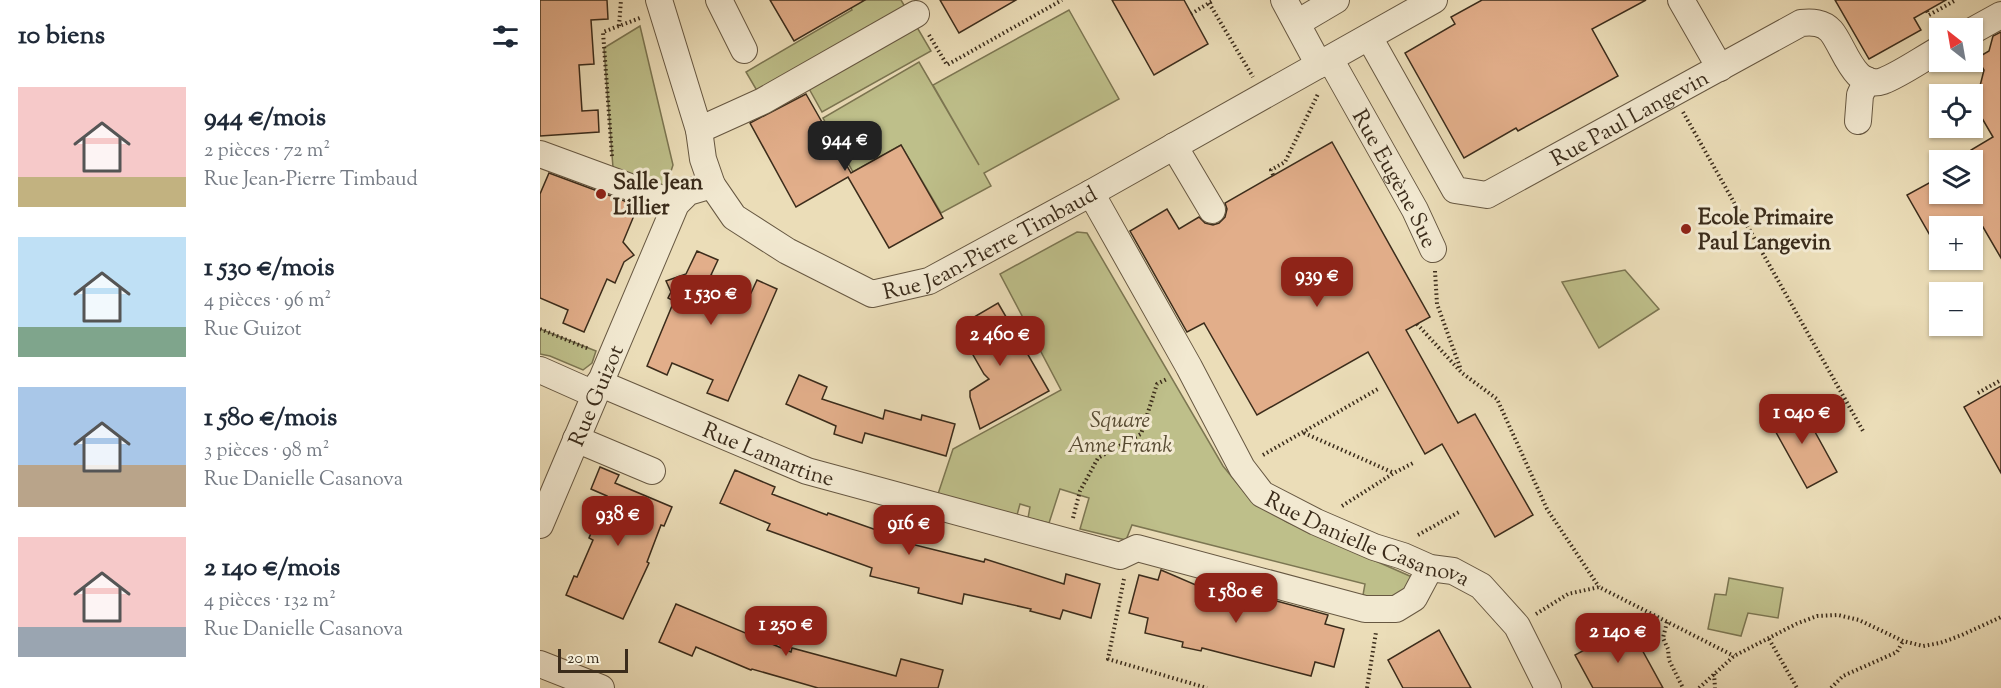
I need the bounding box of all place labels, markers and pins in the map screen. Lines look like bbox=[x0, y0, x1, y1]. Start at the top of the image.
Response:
pin: 944 € bbox=[803, 121, 887, 172]
place label: Salle Jean Lillier bbox=[613, 168, 703, 225]
marker: Salle Jean Lillier bbox=[594, 187, 608, 201]
place label: Ecole Primaire Paul Langevin bbox=[1698, 203, 1834, 260]
marker: Ecole Primaire Paul Langevin bbox=[1679, 222, 1693, 236]
pin: 939 € bbox=[1275, 257, 1359, 308]
pin: 1 530 € bbox=[656, 275, 766, 326]
pin: 2 460 € bbox=[945, 316, 1055, 367]
pin: 1 040 € bbox=[1747, 394, 1857, 445]
pin: 938 € bbox=[576, 496, 660, 547]
pin: 916 € bbox=[867, 505, 951, 556]
pin: 1 580 € bbox=[1181, 573, 1291, 624]
pin: 1 250 € bbox=[731, 606, 841, 657]
pin: 2 140 € bbox=[1563, 613, 1673, 664]

